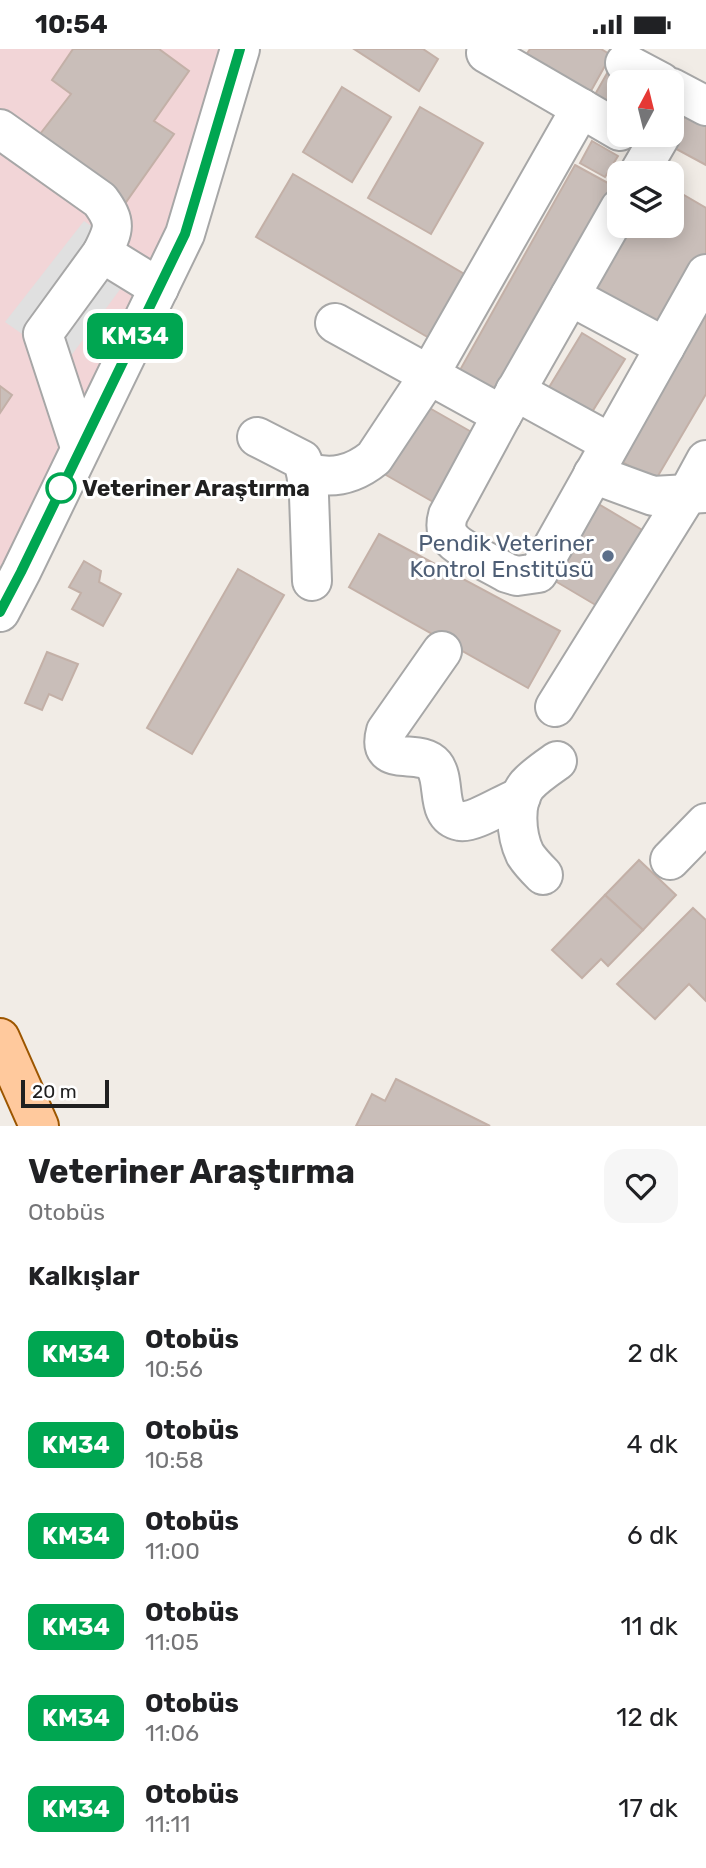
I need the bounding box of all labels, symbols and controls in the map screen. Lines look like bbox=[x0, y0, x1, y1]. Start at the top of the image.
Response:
text: 10:54 bbox=[35, 9, 108, 40]
north arrow bbox=[607, 70, 684, 147]
map controls bbox=[607, 70, 684, 238]
button: layers bbox=[607, 161, 684, 238]
line badge: KM34 bbox=[86, 313, 184, 359]
text: KM34 bbox=[101, 322, 169, 350]
marker: Veteriner Araştırma bbox=[46, 473, 76, 503]
place label: Veteriner Araştırma bbox=[82, 474, 310, 502]
place label: Pendik Veteriner Kontrol Enstitüsü bbox=[409, 529, 594, 583]
marker: Pendik Veteriner Kontrol Enstitüsü bbox=[600, 548, 616, 564]
scale bar bbox=[21, 1077, 108, 1109]
text: 20 m bbox=[32, 1080, 77, 1103]
button: heart bbox=[604, 1149, 678, 1223]
text: Veteriner Araştırma bbox=[28, 1152, 355, 1191]
text: Otobüs bbox=[28, 1198, 105, 1226]
text: Kalkışlar bbox=[28, 1261, 139, 1292]
text: Otobüs bbox=[145, 1324, 239, 1355]
text: 2 dk bbox=[627, 1338, 678, 1369]
text: KM34 bbox=[42, 1340, 110, 1368]
text: 10:56 bbox=[145, 1355, 203, 1383]
text: Otobüs bbox=[145, 1415, 239, 1446]
text: 4 dk bbox=[627, 1429, 678, 1460]
text: KM34 bbox=[42, 1431, 110, 1459]
text: 10:58 bbox=[145, 1446, 204, 1474]
text: Otobüs bbox=[145, 1506, 239, 1537]
text: 6 dk bbox=[627, 1520, 678, 1551]
text: KM34 bbox=[42, 1522, 110, 1550]
text: 11:00 bbox=[145, 1537, 200, 1565]
text: Otobüs bbox=[145, 1597, 239, 1628]
text: 11 dk bbox=[620, 1611, 678, 1642]
text: KM34 bbox=[42, 1613, 110, 1641]
text: 11:05 bbox=[145, 1628, 199, 1656]
text: Otobüs bbox=[145, 1688, 239, 1719]
text: 12 dk bbox=[616, 1702, 678, 1733]
text: KM34 bbox=[42, 1704, 110, 1732]
text: 11:06 bbox=[145, 1719, 199, 1747]
text: Otobüs bbox=[145, 1779, 239, 1810]
text: 17 dk bbox=[618, 1793, 678, 1824]
text: KM34 bbox=[42, 1795, 110, 1823]
text: 11:11 bbox=[145, 1810, 190, 1838]

